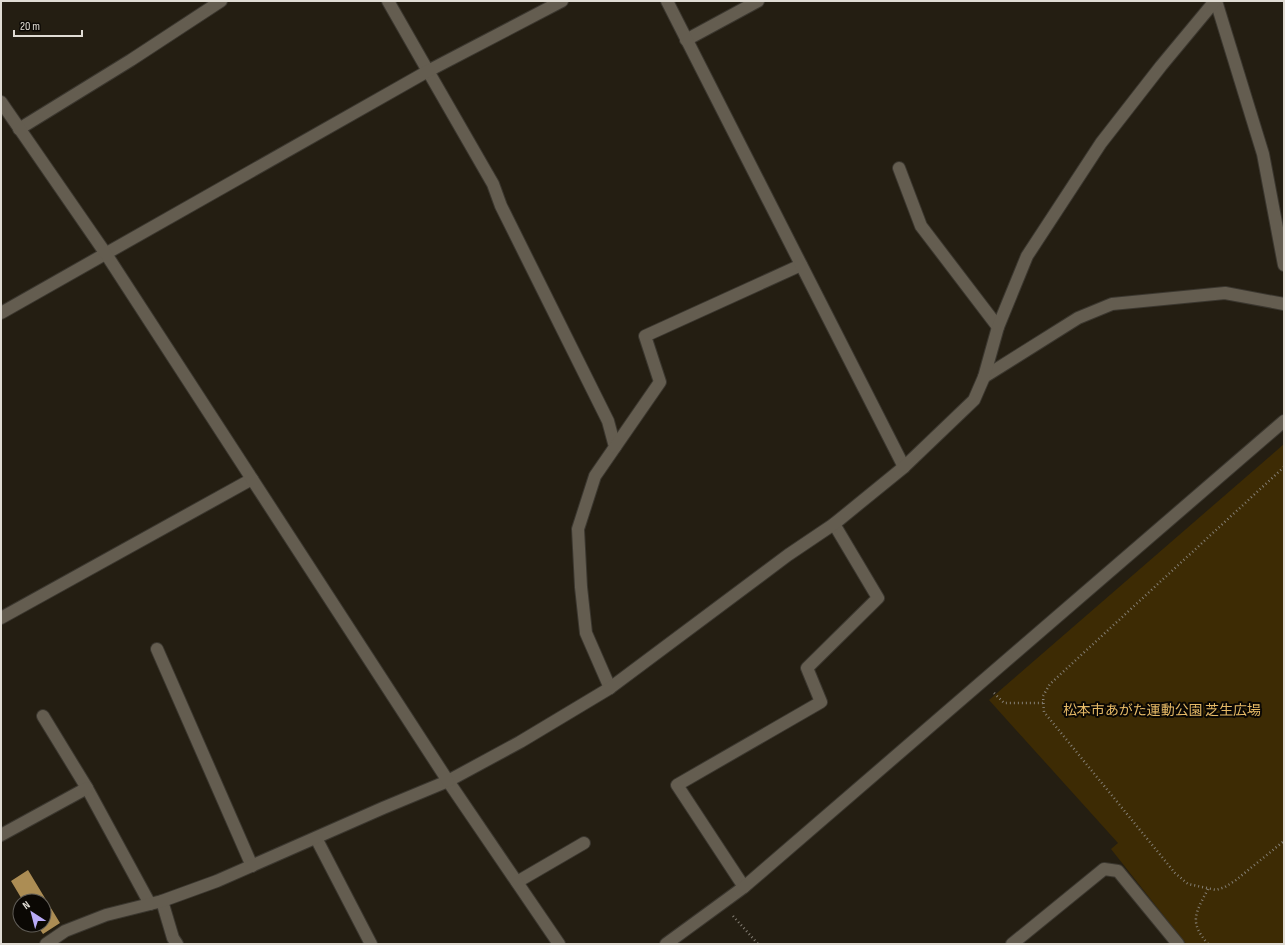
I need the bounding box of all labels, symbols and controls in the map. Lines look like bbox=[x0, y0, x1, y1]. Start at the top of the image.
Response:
scale bar bbox=[14, 12, 82, 38]
text: 20 m bbox=[20, 19, 40, 34]
park label: 松本市あがた運動公園 芝生広場 bbox=[1063, 702, 1261, 719]
north arrow bbox=[12, 893, 52, 933]
text: N bbox=[20, 898, 33, 912]

